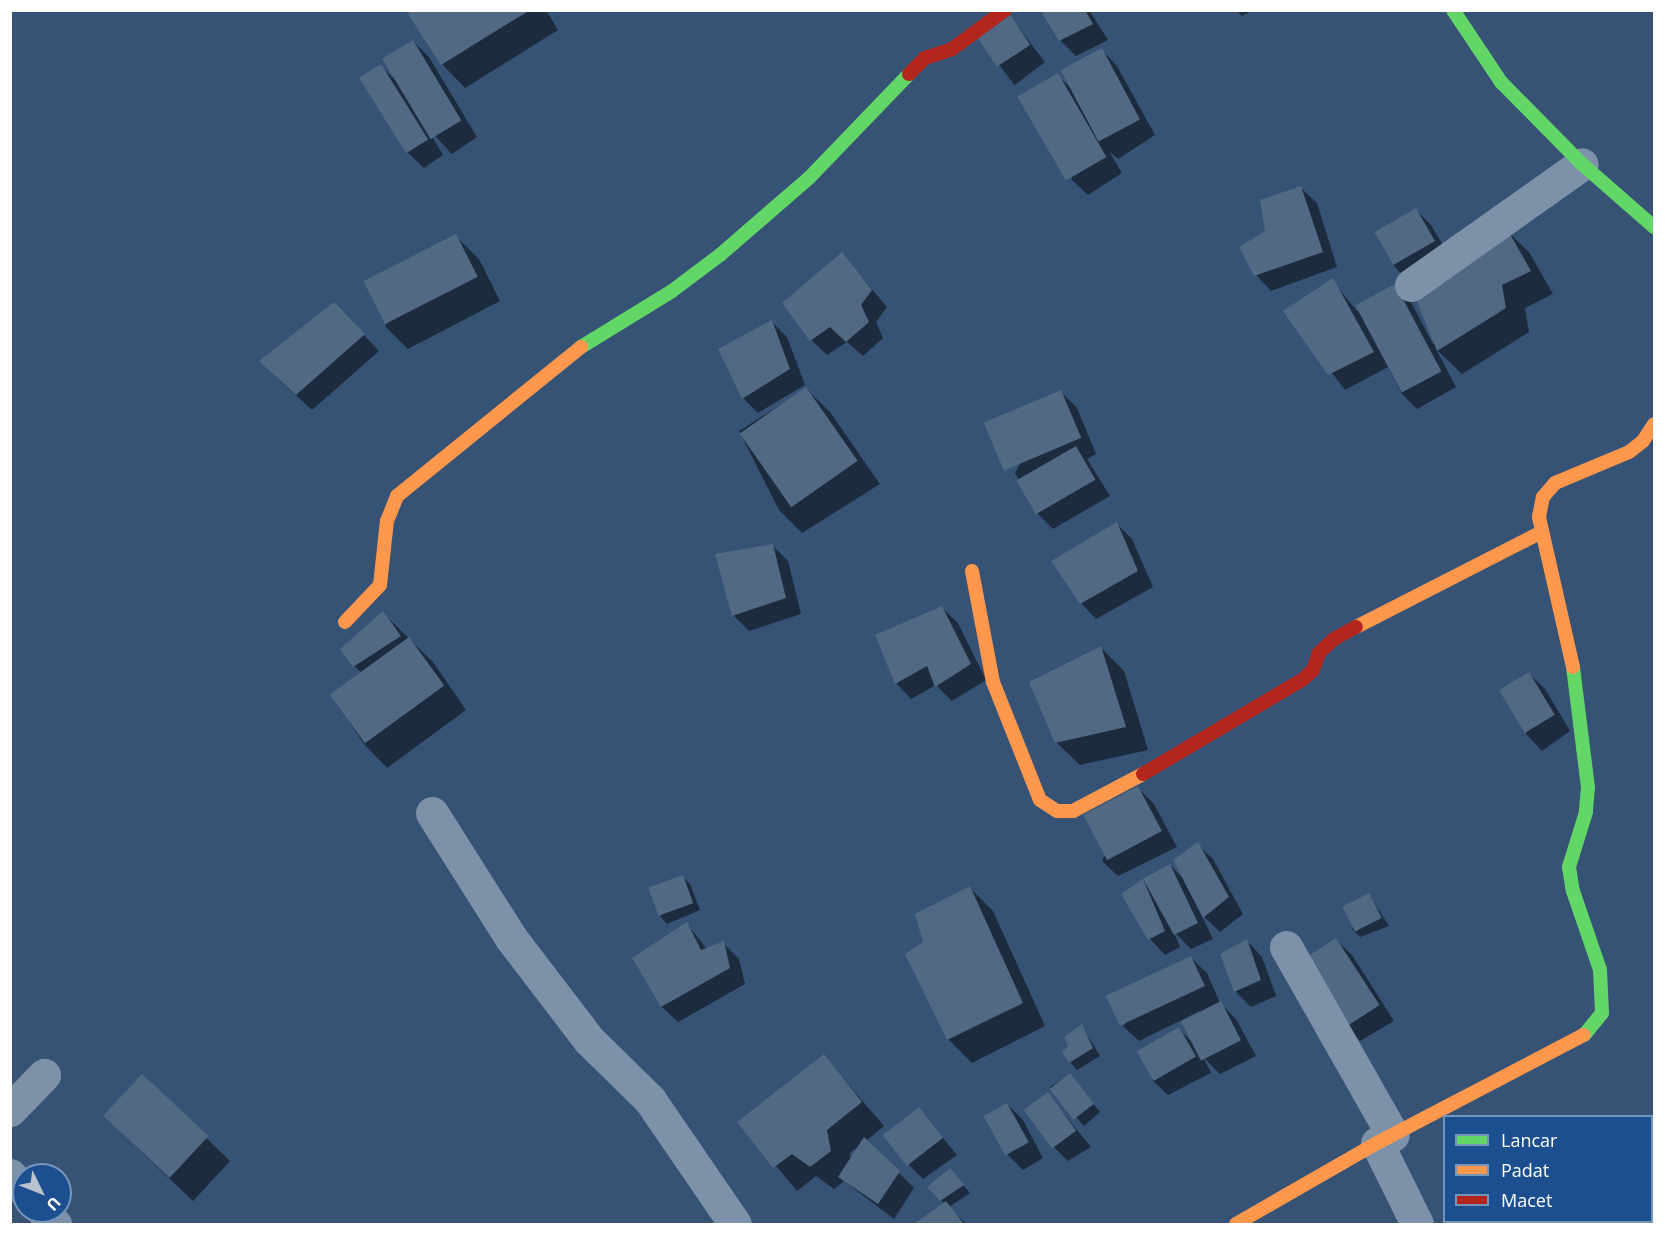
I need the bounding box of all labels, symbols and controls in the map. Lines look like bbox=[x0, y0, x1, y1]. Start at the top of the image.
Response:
legend bbox=[1443, 1115, 1653, 1223]
text: Lancar bbox=[1501, 1128, 1557, 1152]
text: Padat bbox=[1501, 1158, 1549, 1182]
north arrow bbox=[12, 1163, 72, 1223]
text: Macet bbox=[1501, 1188, 1552, 1212]
text: U bbox=[42, 1192, 66, 1216]

